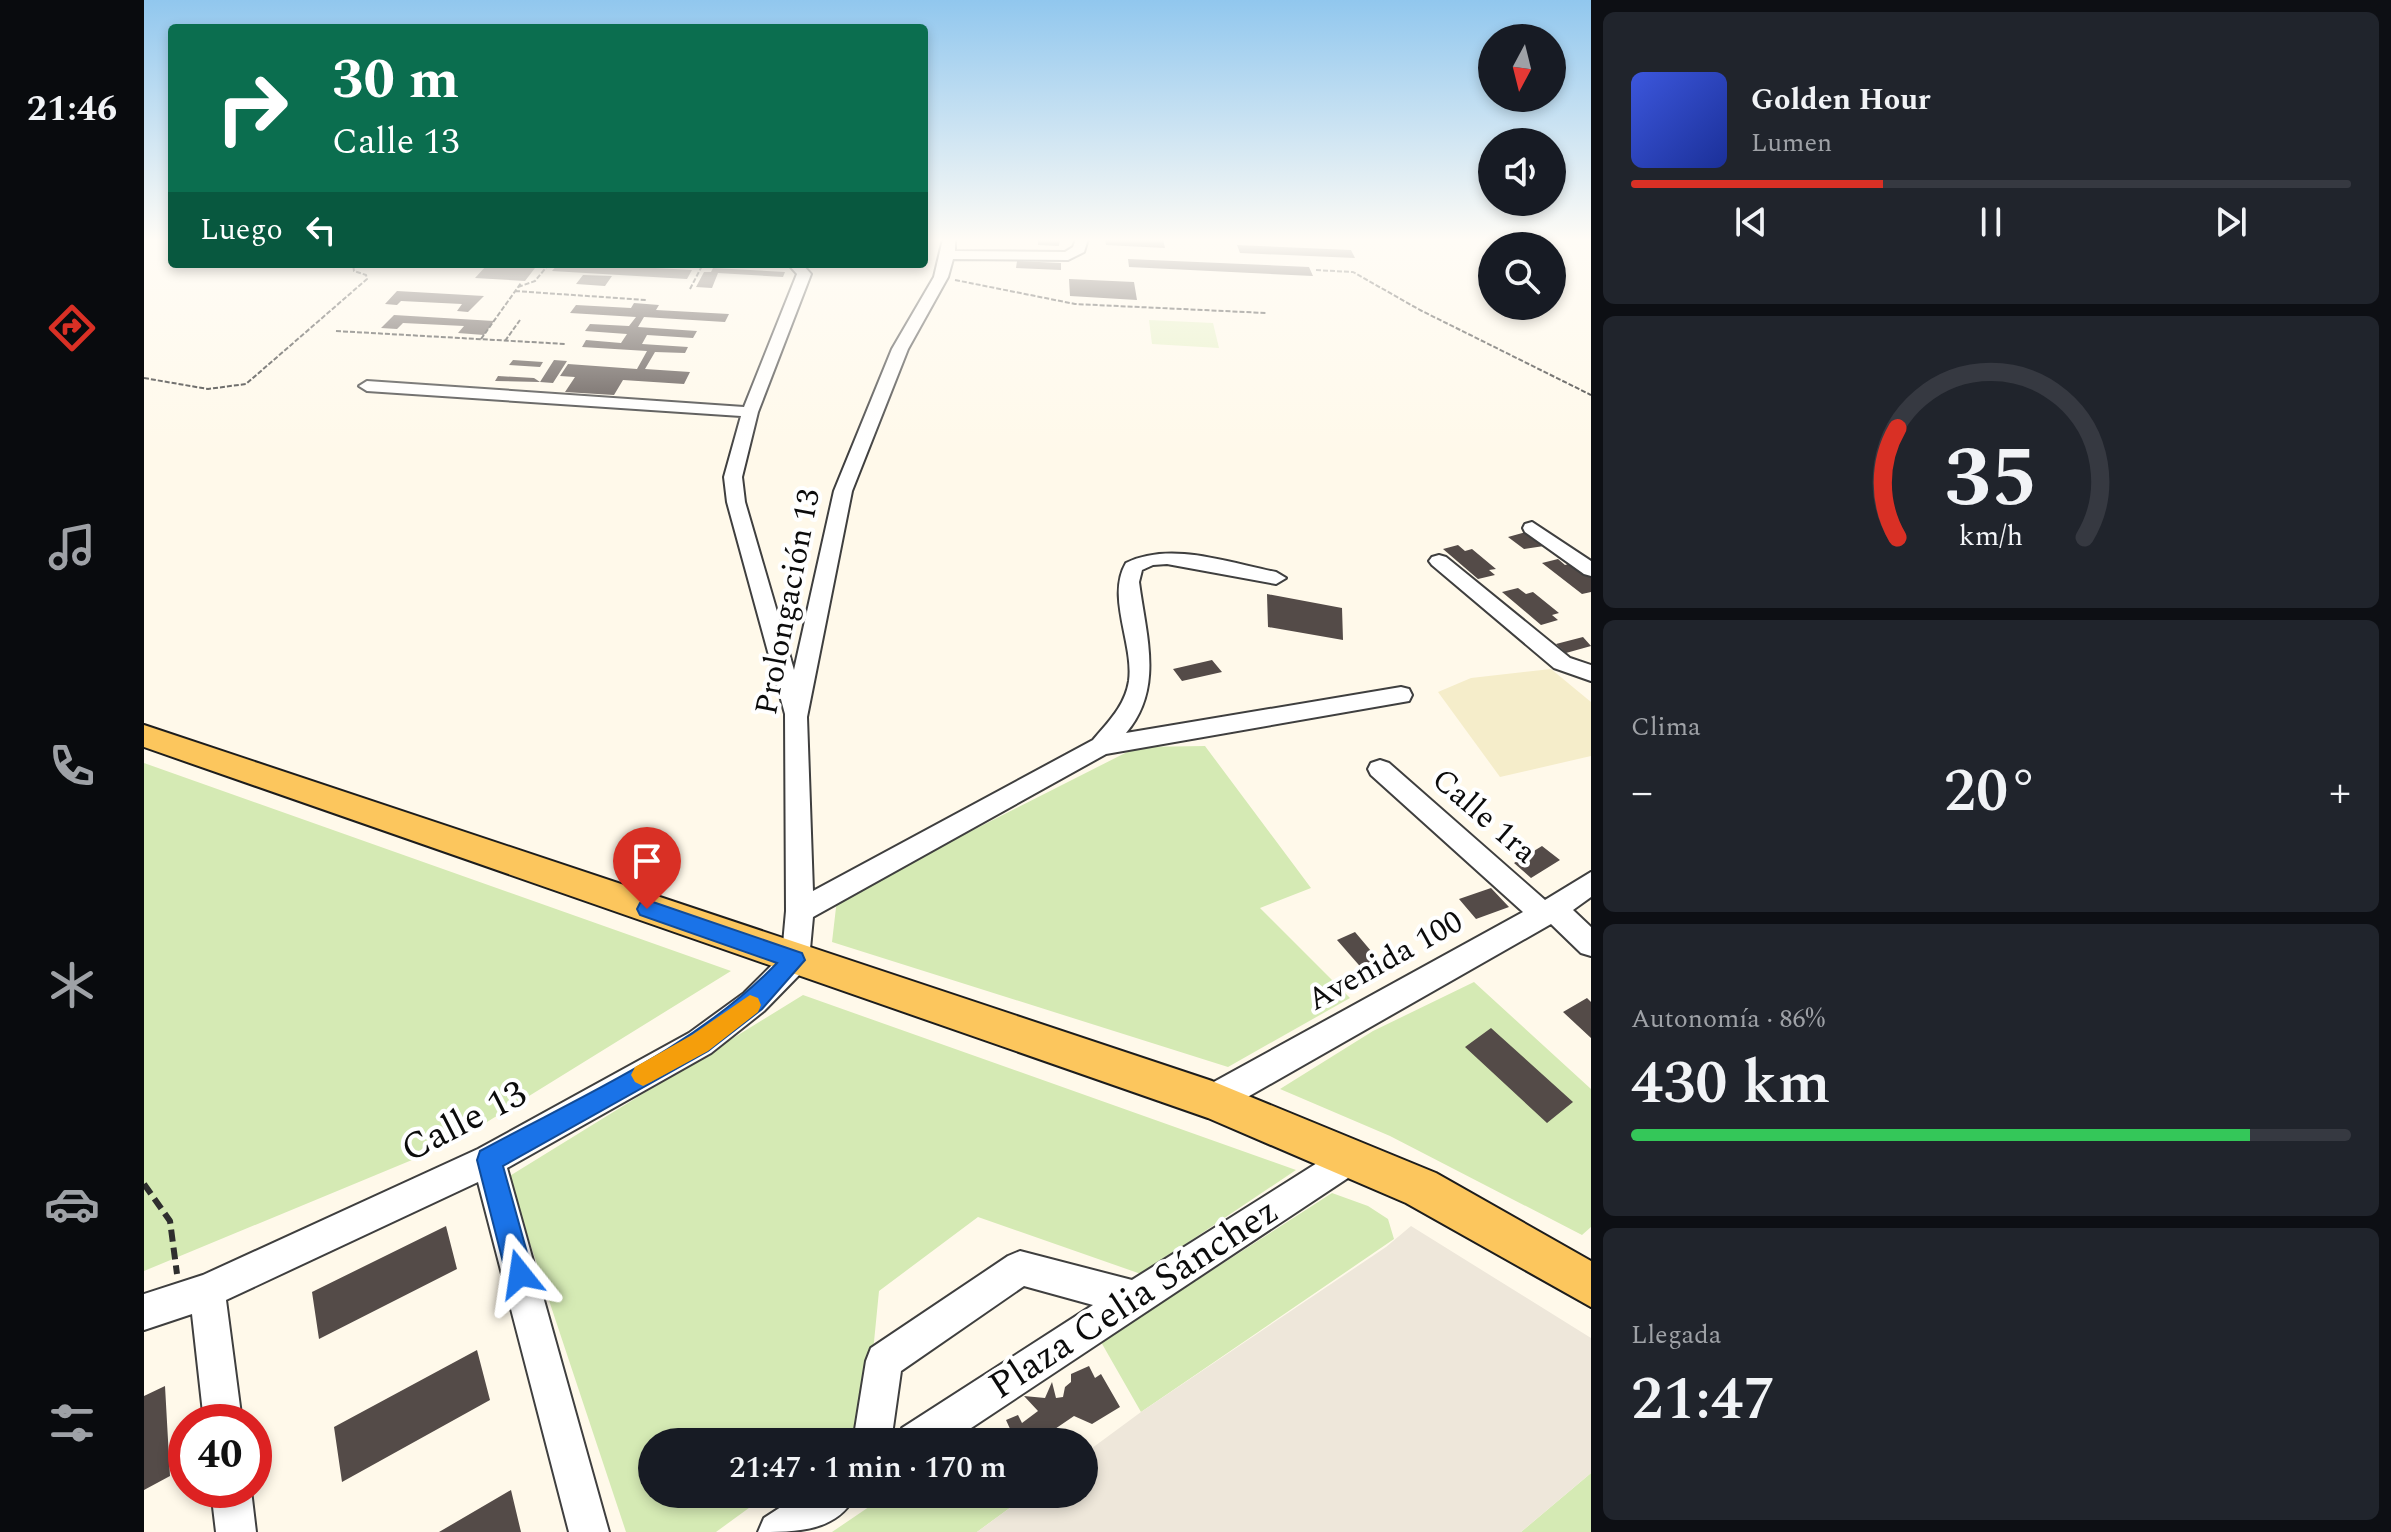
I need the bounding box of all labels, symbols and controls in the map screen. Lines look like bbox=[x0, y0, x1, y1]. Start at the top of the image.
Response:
north arrow bbox=[1478, 24, 1566, 112]
map controls bbox=[1478, 24, 1566, 320]
text: 30 m bbox=[332, 38, 459, 123]
icon: right bbox=[200, 56, 304, 160]
text: Golden Hour bbox=[1751, 77, 1931, 123]
text: 21:46 bbox=[27, 82, 117, 137]
text: Calle 13 bbox=[332, 115, 459, 170]
text: Lumen bbox=[1751, 123, 1832, 163]
button: sound bbox=[1478, 128, 1566, 216]
icon: previous bbox=[1729, 200, 1773, 244]
icon: pause bbox=[1969, 200, 2013, 244]
icon: next bbox=[2209, 200, 2253, 244]
text: Luego bbox=[200, 207, 283, 253]
icon: left bbox=[299, 208, 343, 252]
button: search bbox=[1478, 232, 1566, 320]
icon: directions bbox=[44, 300, 100, 356]
text: 35 bbox=[1944, 416, 2038, 543]
street label: Prolongación 13 bbox=[742, 485, 834, 719]
text: km/h bbox=[1959, 515, 2023, 558]
icon: music bbox=[44, 519, 100, 575]
text: Clima bbox=[1631, 707, 1701, 747]
icon: phone bbox=[44, 738, 100, 794]
text: 20° bbox=[1944, 746, 2038, 838]
street label: Calle 1ra bbox=[1420, 756, 1548, 876]
text: − bbox=[1631, 759, 1653, 826]
text: + bbox=[2329, 759, 2351, 826]
pin bbox=[613, 827, 681, 909]
icon: arrive bbox=[625, 839, 669, 883]
street label: Avenida 100 bbox=[1298, 898, 1472, 1024]
icon: climate bbox=[44, 957, 100, 1013]
text: Autonomía · 86% bbox=[1631, 999, 1825, 1039]
text: 430 km bbox=[1631, 1038, 1831, 1130]
street label: Calle 13 bbox=[391, 1066, 537, 1178]
icon: car bbox=[44, 1176, 100, 1232]
street label: Plaza Celia Sánchez bbox=[977, 1183, 1291, 1415]
position arrow bbox=[478, 1232, 562, 1316]
text: Llegada bbox=[1631, 1315, 1722, 1355]
text: 21:47 bbox=[1631, 1354, 1775, 1446]
icon: filters bbox=[44, 1395, 100, 1451]
speed limit sign: 40 bbox=[168, 1404, 272, 1508]
text: 21:47 · 1 min · 170 m bbox=[729, 1445, 1007, 1491]

